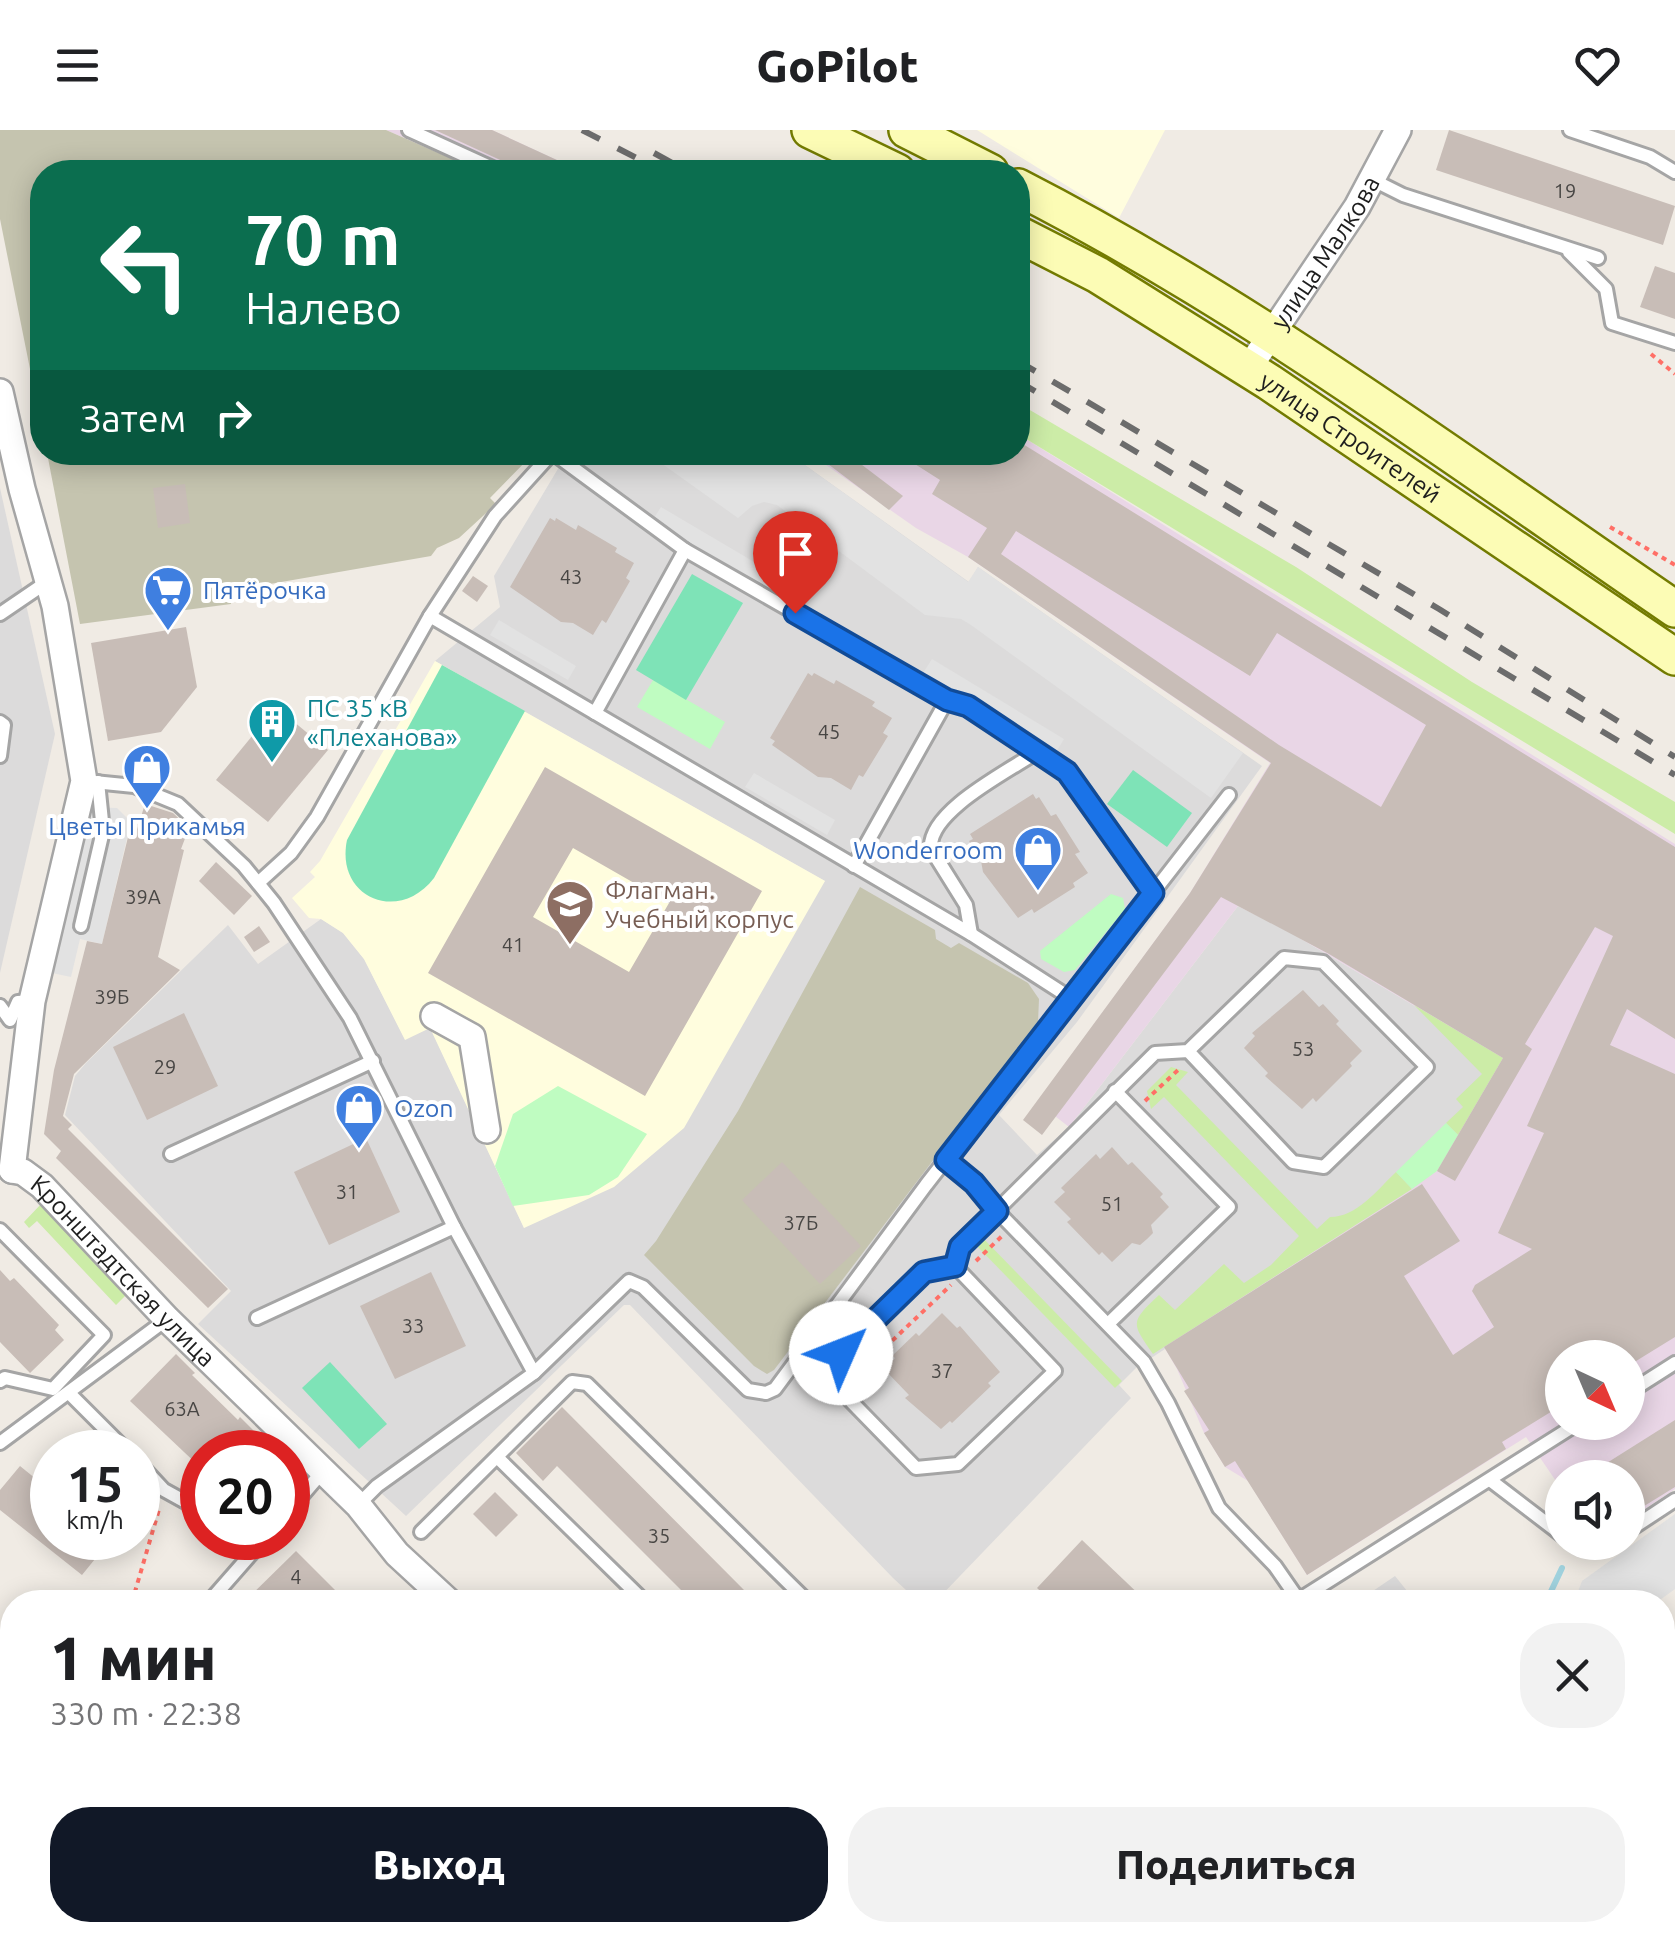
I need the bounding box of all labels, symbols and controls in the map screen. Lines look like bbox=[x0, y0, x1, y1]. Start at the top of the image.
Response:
icon: menu bbox=[50, 38, 105, 93]
icon: heart bbox=[1570, 38, 1625, 93]
text: GoPilot bbox=[756, 40, 919, 91]
street label: улица Малкова bbox=[1265, 171, 1385, 334]
house number: 19 bbox=[1554, 179, 1576, 202]
icon: left bbox=[80, 200, 210, 330]
text: 70 m bbox=[245, 200, 401, 278]
text: Налево bbox=[245, 282, 402, 333]
street label: улица Строителей bbox=[1255, 366, 1446, 508]
icon: right bbox=[206, 390, 261, 445]
text: Затем bbox=[80, 397, 186, 439]
pin bbox=[753, 511, 838, 614]
icon: arrive bbox=[768, 526, 823, 581]
supermarket icon: Пятёрочка bbox=[142, 564, 194, 632]
house number: 43 bbox=[560, 565, 582, 588]
place label: Пятёрочка bbox=[203, 576, 327, 604]
place label: ПС 35 кВ «Плеханова» bbox=[307, 694, 457, 751]
building icon: ПС 35 кВ «Плеханова» bbox=[246, 696, 298, 764]
house number: 45 bbox=[818, 720, 840, 743]
shop icon: Цветы Прикамья bbox=[121, 742, 173, 810]
place label: Цветы Прикамья bbox=[48, 812, 246, 840]
shop icon: Wonderroom bbox=[1012, 824, 1064, 892]
place label: Wonderroom bbox=[853, 836, 1003, 864]
place label: Флагман. Учебный корпус bbox=[605, 876, 794, 933]
school or university icon: Флагман. Учебный корпус bbox=[544, 878, 596, 946]
house number: 39А bbox=[125, 885, 161, 908]
house number: 41 bbox=[502, 933, 524, 956]
house number: 39Б bbox=[95, 985, 129, 1008]
house number: 53 bbox=[1292, 1037, 1314, 1060]
house number: 29 bbox=[154, 1055, 176, 1078]
shop icon: Ozon bbox=[333, 1082, 385, 1150]
place label: Ozon bbox=[394, 1094, 454, 1122]
street label: Кронштадтская улица bbox=[26, 1169, 221, 1372]
house number: 31 bbox=[336, 1180, 358, 1203]
house number: 51 bbox=[1101, 1192, 1123, 1215]
house number: 37Б bbox=[784, 1211, 818, 1234]
position arrow bbox=[789, 1301, 893, 1405]
house number: 33 bbox=[402, 1314, 424, 1337]
north arrow bbox=[1545, 1340, 1645, 1440]
map controls bbox=[1545, 1340, 1645, 1560]
house number: 37 bbox=[931, 1359, 953, 1382]
house number: 63А bbox=[164, 1397, 200, 1420]
speed limit sign: 20 bbox=[180, 1430, 310, 1560]
text: 15 bbox=[67, 1455, 123, 1511]
button: sound bbox=[1545, 1460, 1645, 1560]
text: km/h bbox=[66, 1506, 124, 1534]
house number: 35 bbox=[648, 1524, 670, 1547]
house number: 4 bbox=[290, 1565, 302, 1588]
button: close bbox=[1520, 1623, 1625, 1728]
text: 1 мин bbox=[50, 1624, 217, 1691]
text: 330 m · 22:38 bbox=[50, 1695, 242, 1731]
button: Выход bbox=[50, 1807, 828, 1922]
button: Поделиться bbox=[848, 1807, 1625, 1922]

